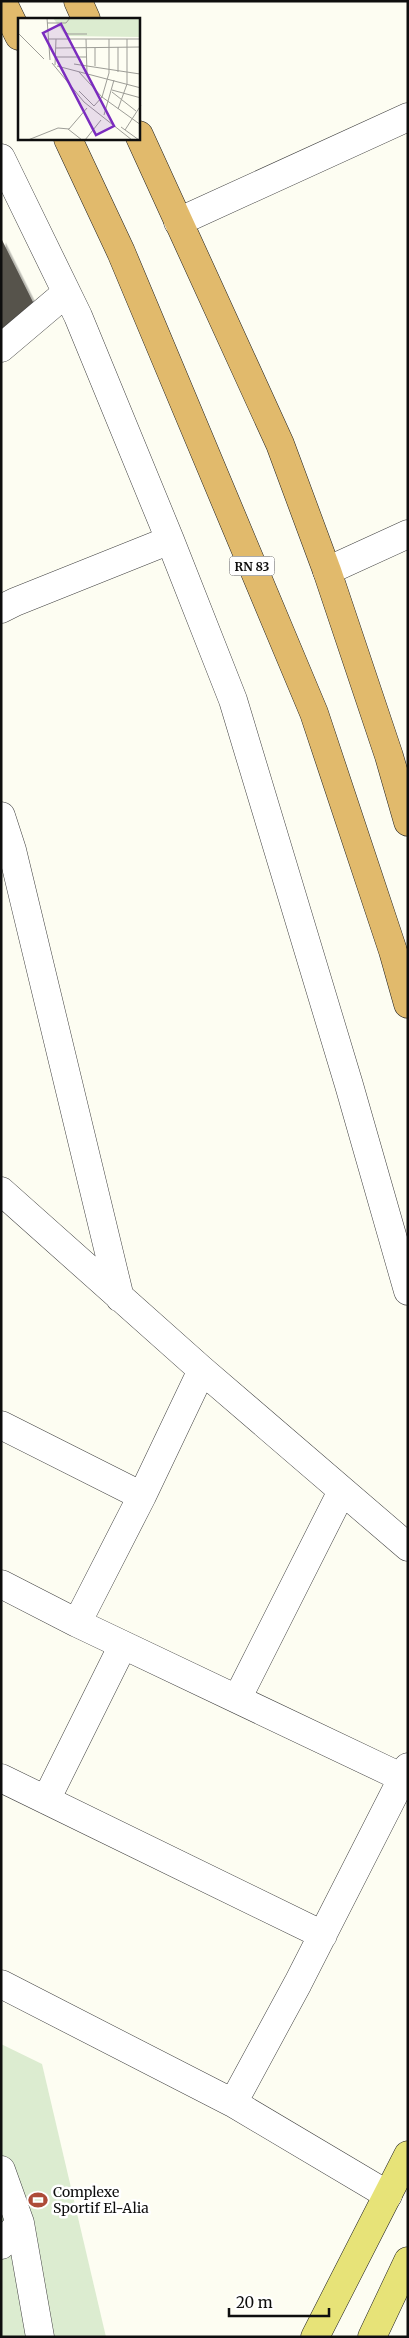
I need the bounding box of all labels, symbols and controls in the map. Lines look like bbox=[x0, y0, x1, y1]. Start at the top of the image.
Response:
inset map bbox=[18, 18, 140, 140]
road number: RN 83 bbox=[230, 556, 274, 576]
place label: Complexe Sportif El-Alia bbox=[53, 2183, 149, 2217]
sports icon: Complexe Sportif El-Alia bbox=[27, 2189, 49, 2211]
scale bar bbox=[229, 2286, 329, 2318]
text: 20 m bbox=[236, 2293, 273, 2312]

